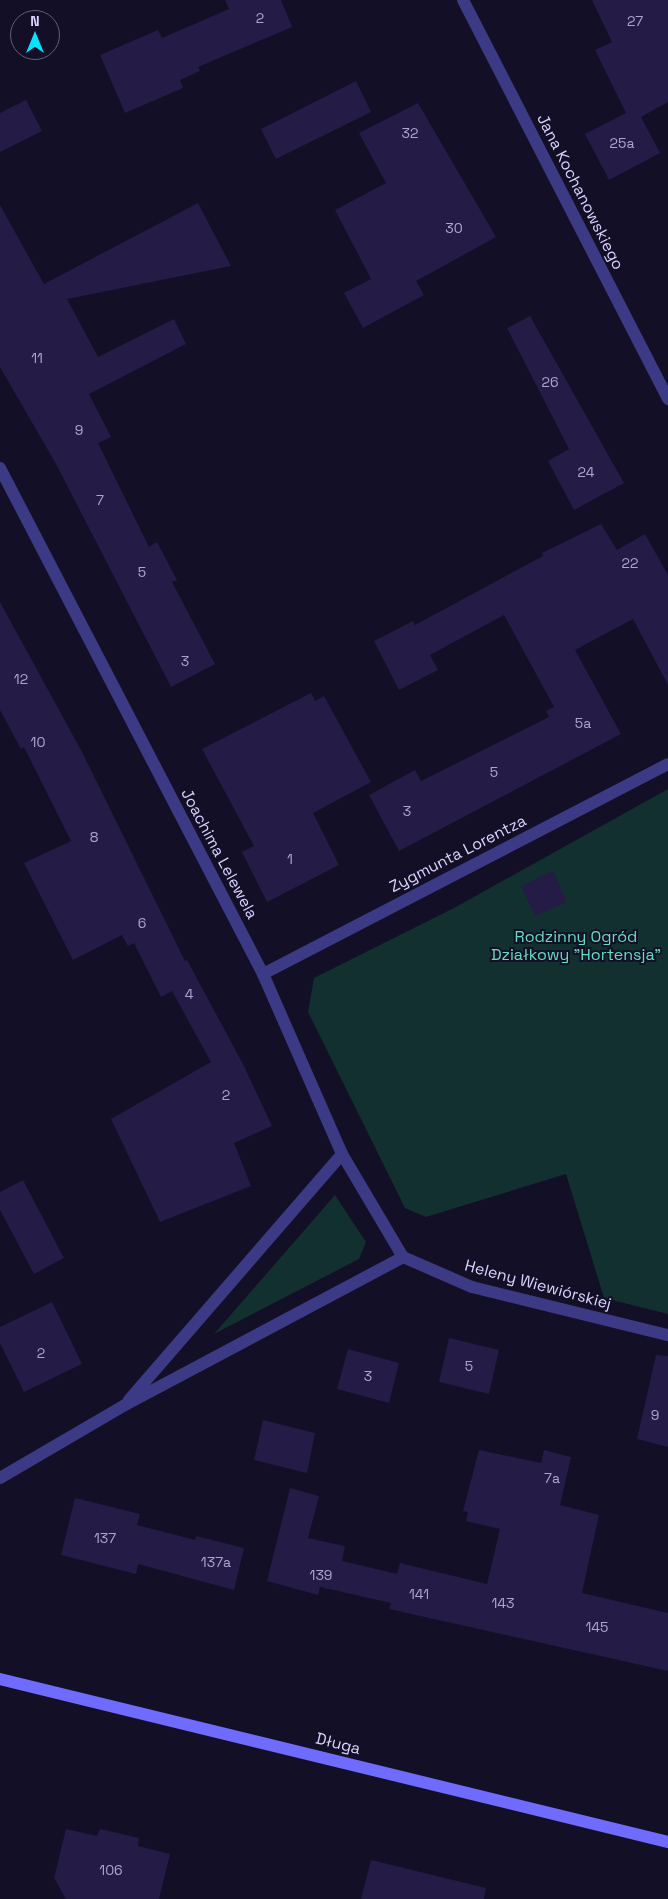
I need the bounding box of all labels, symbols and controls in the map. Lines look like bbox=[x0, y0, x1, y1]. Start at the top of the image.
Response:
north arrow bbox=[10, 10, 60, 60]
house number: 2 bbox=[256, 10, 264, 26]
text: N bbox=[30, 12, 40, 30]
house number: 27 bbox=[627, 13, 643, 29]
street label: Jana Kochanowskiego bbox=[532, 111, 628, 273]
house number: 32 bbox=[402, 125, 418, 141]
house number: 25a bbox=[610, 135, 634, 151]
house number: 30 bbox=[445, 220, 463, 236]
house number: 11 bbox=[31, 350, 43, 366]
house number: 26 bbox=[541, 374, 559, 390]
house number: 9 bbox=[75, 422, 83, 438]
house number: 24 bbox=[578, 464, 594, 480]
house number: 7 bbox=[96, 492, 104, 508]
house number: 22 bbox=[622, 555, 638, 571]
house number: 5 bbox=[138, 564, 146, 580]
house number: 3 bbox=[181, 653, 189, 669]
house number: 12 bbox=[14, 671, 28, 687]
house number: 5a bbox=[575, 715, 591, 731]
house number: 10 bbox=[31, 734, 45, 750]
house number: 5 bbox=[490, 764, 498, 780]
street label: Joachima Lelewela bbox=[176, 785, 262, 923]
house number: 3 bbox=[403, 803, 411, 819]
street label: Zygmunta Lorentza bbox=[386, 811, 530, 897]
house number: 8 bbox=[90, 829, 98, 845]
house number: 1 bbox=[287, 851, 293, 867]
house number: 6 bbox=[138, 915, 146, 931]
park label: Rodzinny Ogród Działkowy "Hortensja" bbox=[491, 927, 661, 965]
house number: 4 bbox=[185, 986, 193, 1002]
house number: 2 bbox=[222, 1087, 230, 1103]
street label: Heleny Wiewiórskiej bbox=[463, 1256, 613, 1314]
house number: 2 bbox=[37, 1345, 45, 1361]
house number: 5 bbox=[465, 1358, 473, 1374]
house number: 3 bbox=[364, 1368, 372, 1384]
house number: 9 bbox=[651, 1407, 659, 1423]
house number: 7a bbox=[544, 1470, 560, 1486]
house number: 137 bbox=[94, 1530, 116, 1546]
house number: 137a bbox=[201, 1554, 231, 1570]
house number: 139 bbox=[310, 1567, 332, 1583]
house number: 141 bbox=[409, 1586, 429, 1602]
house number: 143 bbox=[491, 1595, 515, 1611]
house number: 145 bbox=[586, 1619, 608, 1635]
street label: Długa bbox=[313, 1729, 363, 1759]
house number: 106 bbox=[99, 1862, 123, 1878]

